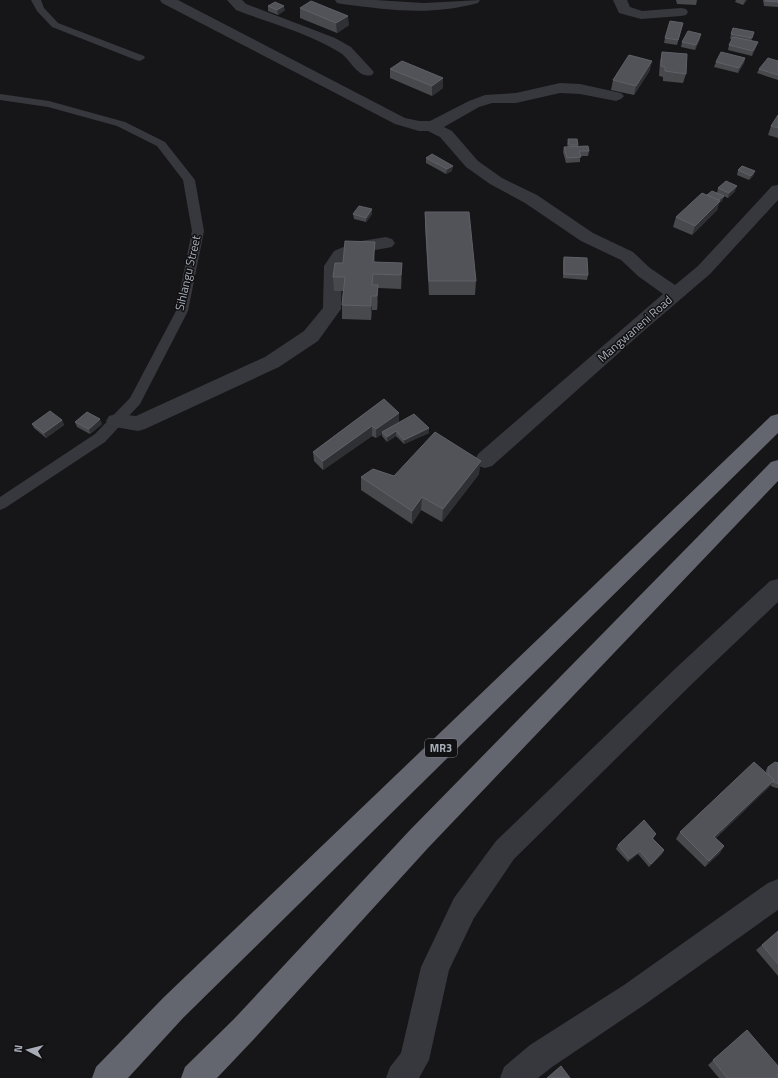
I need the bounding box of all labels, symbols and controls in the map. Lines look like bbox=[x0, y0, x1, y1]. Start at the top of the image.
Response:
street label: Sihlangu Street bbox=[170, 233, 206, 312]
street label: Mangwaneni Road bbox=[593, 291, 676, 367]
road number: MR3 bbox=[425, 739, 457, 757]
north arrow bbox=[8, 1030, 48, 1070]
text: N bbox=[10, 1044, 26, 1054]

